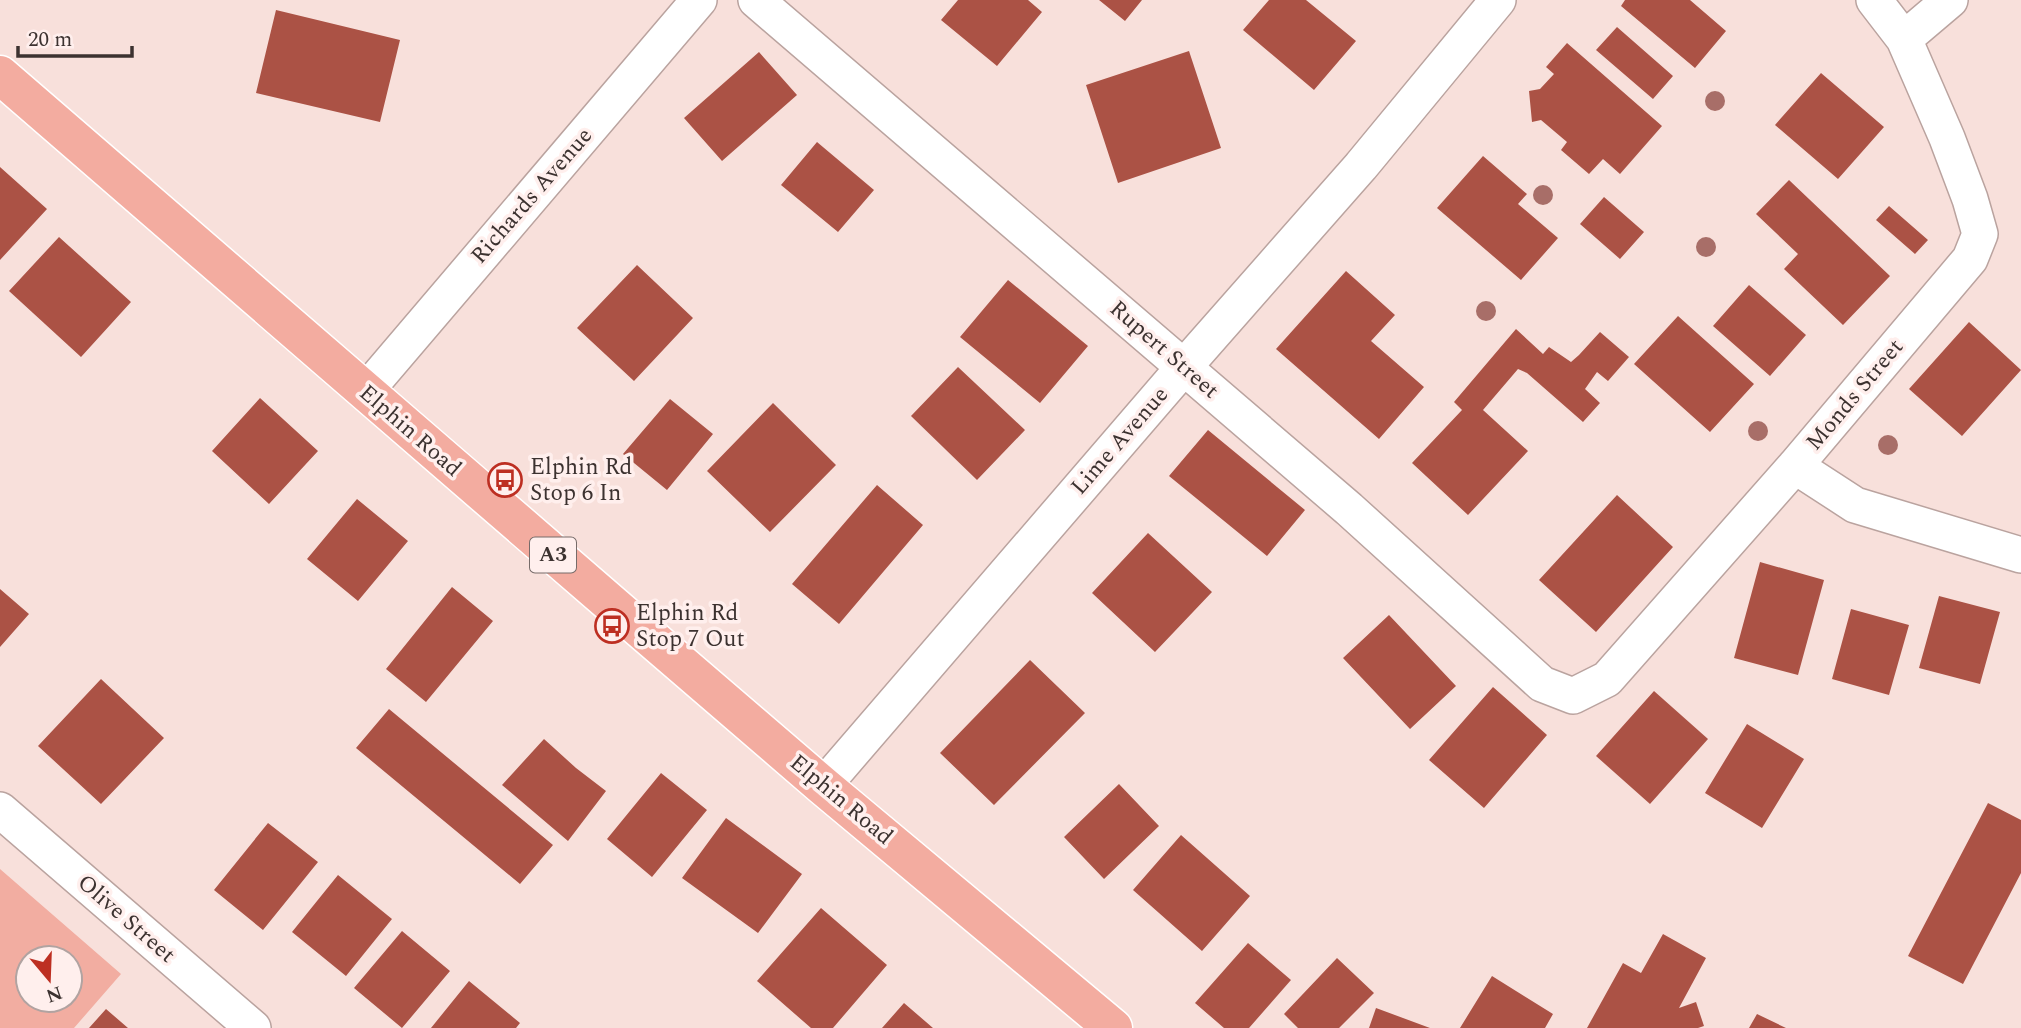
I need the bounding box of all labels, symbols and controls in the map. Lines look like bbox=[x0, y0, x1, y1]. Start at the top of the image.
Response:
scale bar bbox=[18, 14, 131, 58]
text: 20 m bbox=[28, 24, 72, 56]
street label: Richards Avenue bbox=[463, 120, 601, 272]
street label: Rupert Street bbox=[1101, 292, 1227, 408]
street label: Monds Street bbox=[1798, 331, 1912, 459]
street label: Elphin Road bbox=[351, 376, 469, 486]
street label: Lime Avenue bbox=[1063, 379, 1177, 503]
place label: Elphin Rd Stop 6 In bbox=[530, 450, 633, 511]
bus stop icon: Elphin Rd Stop 6 In bbox=[486, 461, 524, 499]
road number: A3 bbox=[530, 538, 576, 572]
place label: Elphin Rd Stop 7 Out bbox=[636, 596, 745, 657]
bus stop icon: Elphin Rd Stop 7 Out bbox=[593, 607, 631, 645]
street label: Elphin Road bbox=[781, 746, 901, 854]
street label: Olive Street bbox=[69, 866, 183, 972]
north arrow bbox=[14, 944, 84, 1014]
text: N bbox=[42, 977, 66, 1010]

